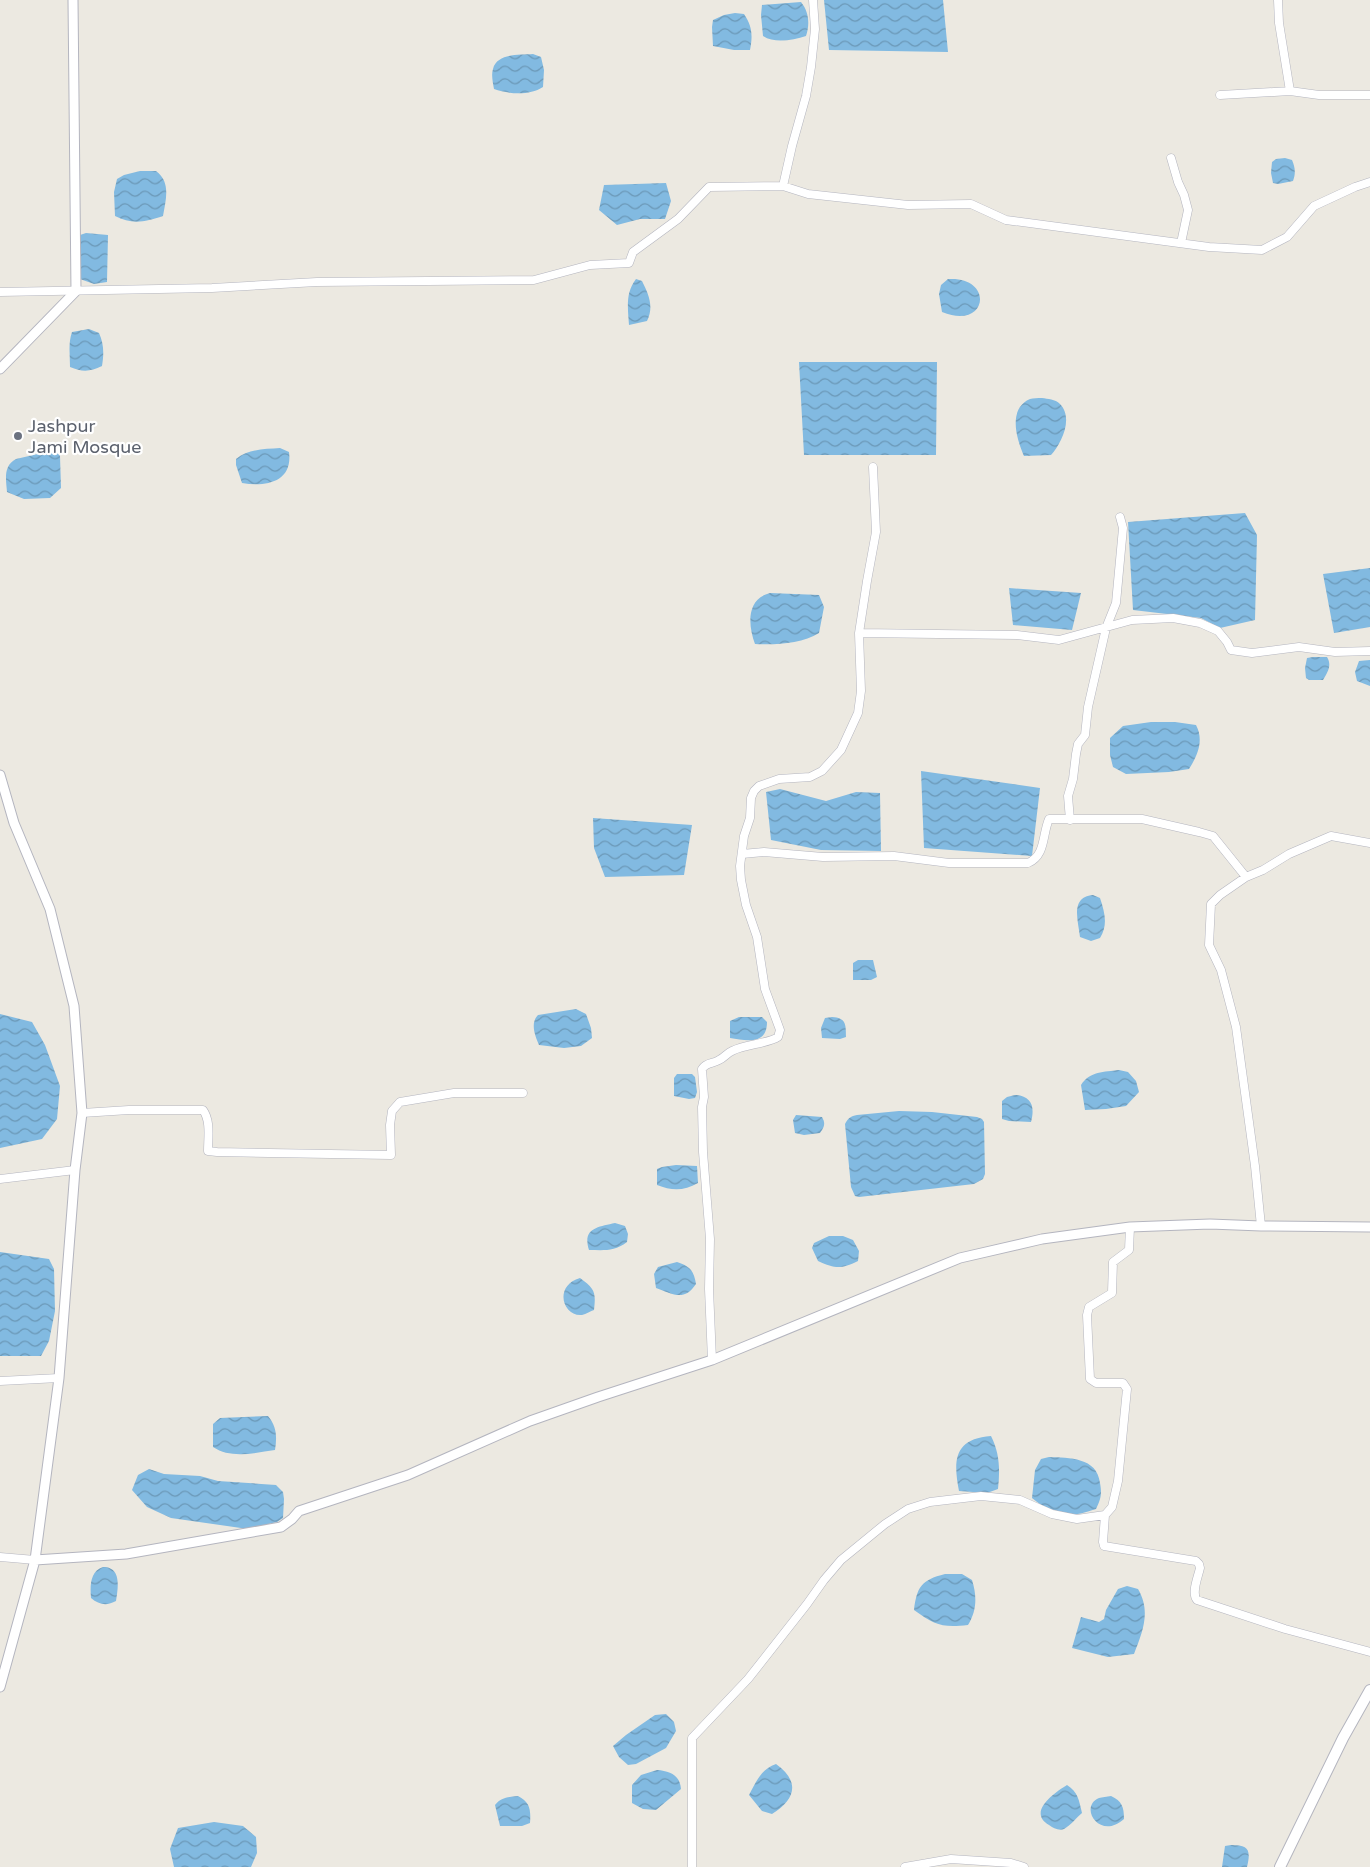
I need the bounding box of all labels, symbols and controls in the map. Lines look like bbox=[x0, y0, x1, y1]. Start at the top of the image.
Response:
place label: Jashpur Jami Mosque bbox=[28, 415, 141, 458]
marker: Jashpur Jami Mosque bbox=[12, 430, 24, 442]

